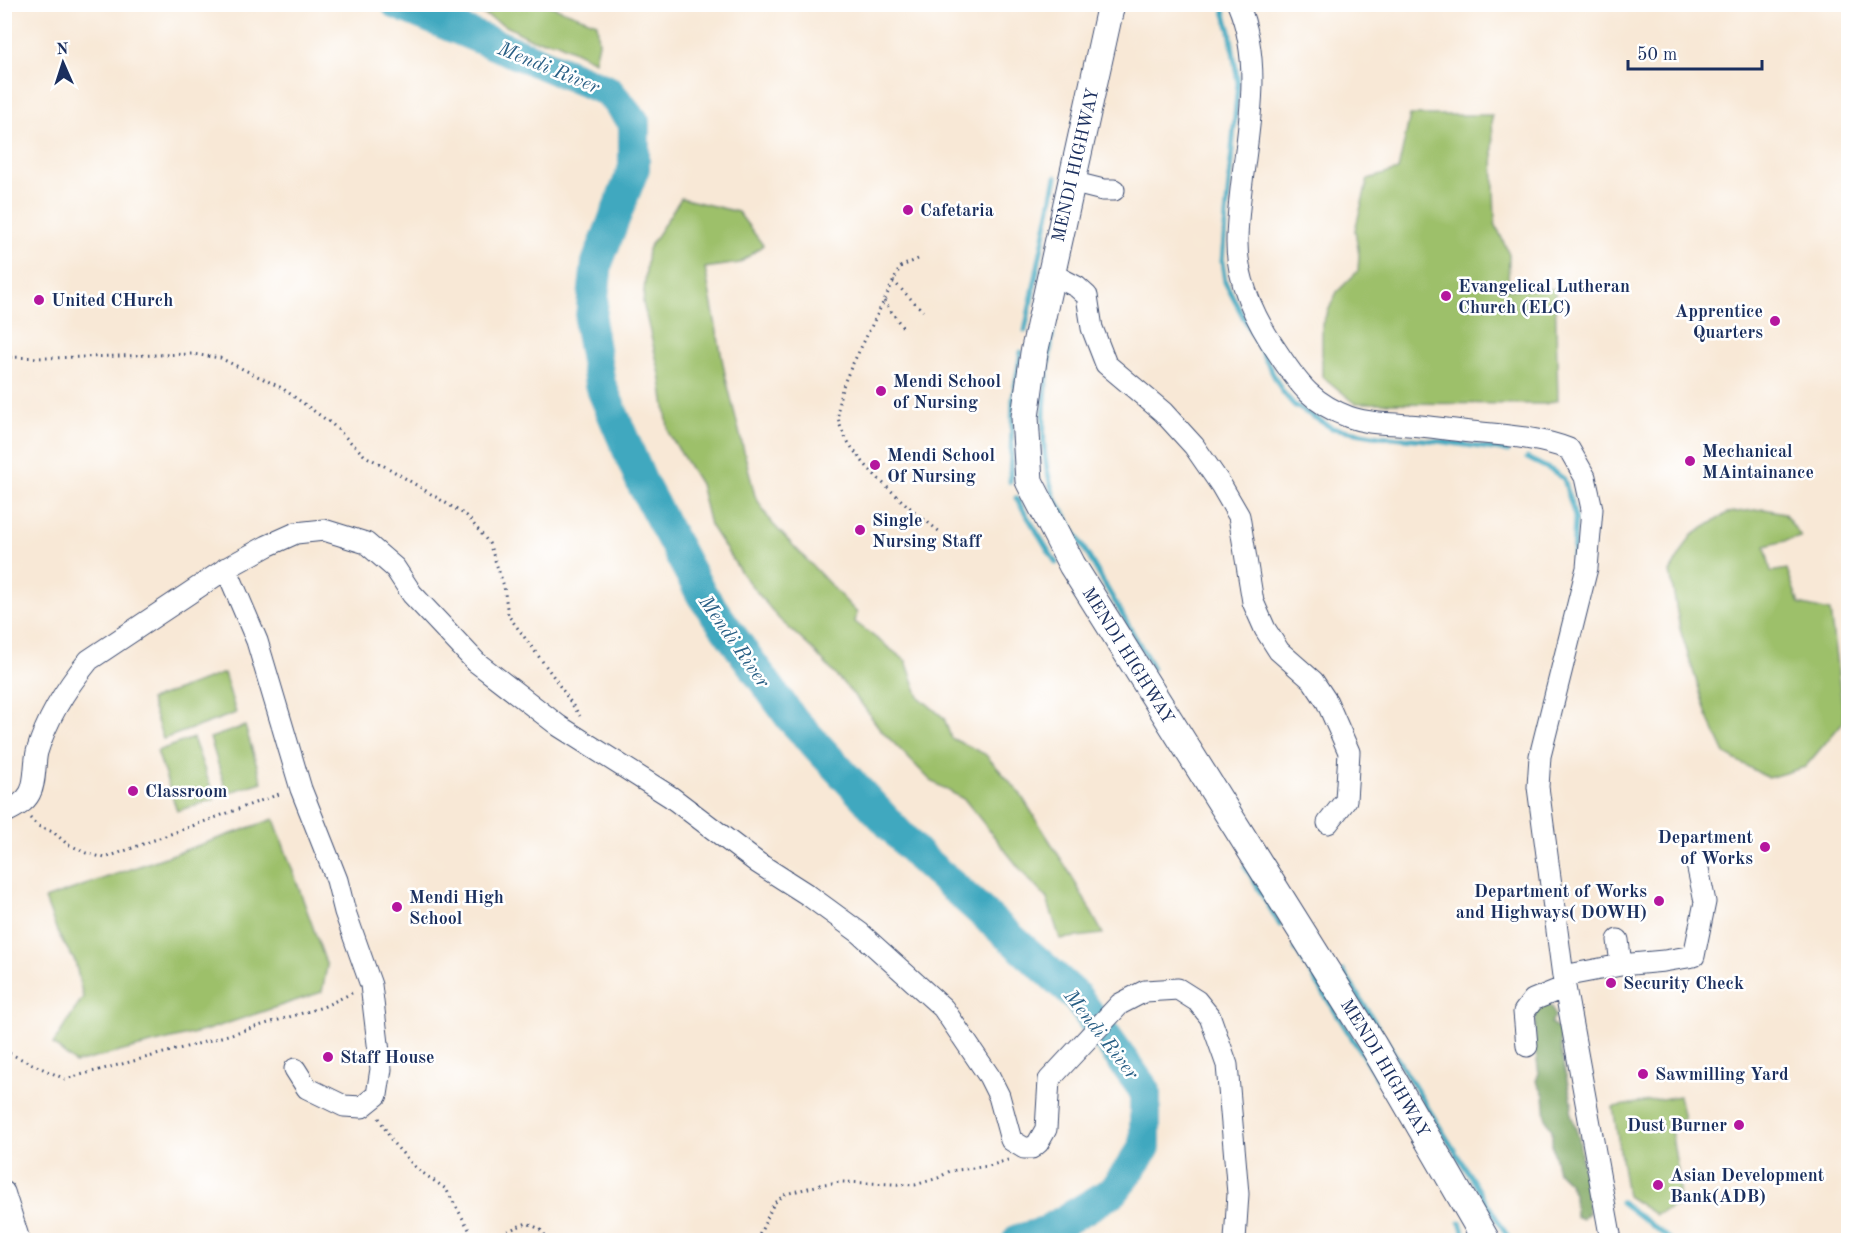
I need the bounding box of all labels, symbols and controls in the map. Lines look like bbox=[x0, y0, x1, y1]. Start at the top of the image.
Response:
north arrow bbox=[33, 33, 93, 93]
scale bar bbox=[1628, 33, 1762, 71]
water label: Mendi River bbox=[494, 39, 602, 98]
text: N bbox=[56, 42, 70, 58]
text: 50 m bbox=[1637, 46, 1677, 64]
street label: MENDI HIGHWAY bbox=[1050, 87, 1102, 244]
place label: Cafetaria bbox=[920, 202, 994, 220]
marker: Cafetaria bbox=[901, 203, 915, 217]
place label: Evangelical Lutheran Church (ELC) bbox=[1458, 278, 1630, 317]
marker: Evangelical Lutheran Church (ELC) bbox=[1439, 289, 1453, 303]
place label: United CHurch bbox=[51, 292, 173, 310]
marker: United CHurch bbox=[32, 293, 46, 307]
place label: Apprentice Quarters bbox=[1675, 303, 1763, 342]
marker: Apprentice Quarters bbox=[1768, 314, 1782, 328]
place label: Mendi School of Nursing bbox=[893, 373, 1001, 412]
marker: Mendi School of Nursing bbox=[874, 384, 888, 398]
place label: Mechanical MAintainance bbox=[1702, 443, 1814, 482]
place label: Mendi School Of Nursing bbox=[887, 447, 995, 486]
marker: Mechanical MAintainance bbox=[1683, 454, 1697, 468]
marker: Mendi School Of Nursing bbox=[868, 458, 882, 472]
place label: Single Nursing Staff bbox=[872, 512, 983, 551]
marker: Single Nursing Staff bbox=[853, 523, 867, 537]
street label: MENDI HIGHWAY bbox=[1078, 584, 1177, 727]
water label: Mendi River bbox=[694, 591, 773, 692]
place label: Classroom bbox=[145, 783, 227, 801]
marker: Classroom bbox=[126, 784, 140, 798]
place label: Department of Works bbox=[1658, 829, 1753, 868]
marker: Department of Works bbox=[1758, 840, 1772, 854]
place label: Department of Works and Highways( DOWH) bbox=[1456, 883, 1647, 922]
place label: Mendi High School bbox=[409, 889, 504, 928]
marker: Department of Works and Highways( DOWH) bbox=[1652, 894, 1666, 908]
marker: Mendi High School bbox=[390, 900, 404, 914]
place label: Security Check bbox=[1623, 975, 1744, 993]
marker: Security Check bbox=[1604, 976, 1618, 990]
water label: Mendi River bbox=[1059, 986, 1142, 1084]
street label: MENDI HIGHWAY bbox=[1336, 996, 1432, 1141]
place label: Staff House bbox=[340, 1049, 435, 1067]
marker: Staff House bbox=[321, 1050, 335, 1064]
place label: Sawmilling Yard bbox=[1655, 1066, 1789, 1084]
marker: Sawmilling Yard bbox=[1636, 1067, 1650, 1081]
place label: Dust Burner bbox=[1627, 1117, 1727, 1135]
marker: Dust Burner bbox=[1732, 1118, 1746, 1132]
place label: Asian Development Bank(ADB) bbox=[1670, 1167, 1825, 1206]
marker: Asian Development Bank(ADB) bbox=[1651, 1178, 1665, 1192]

